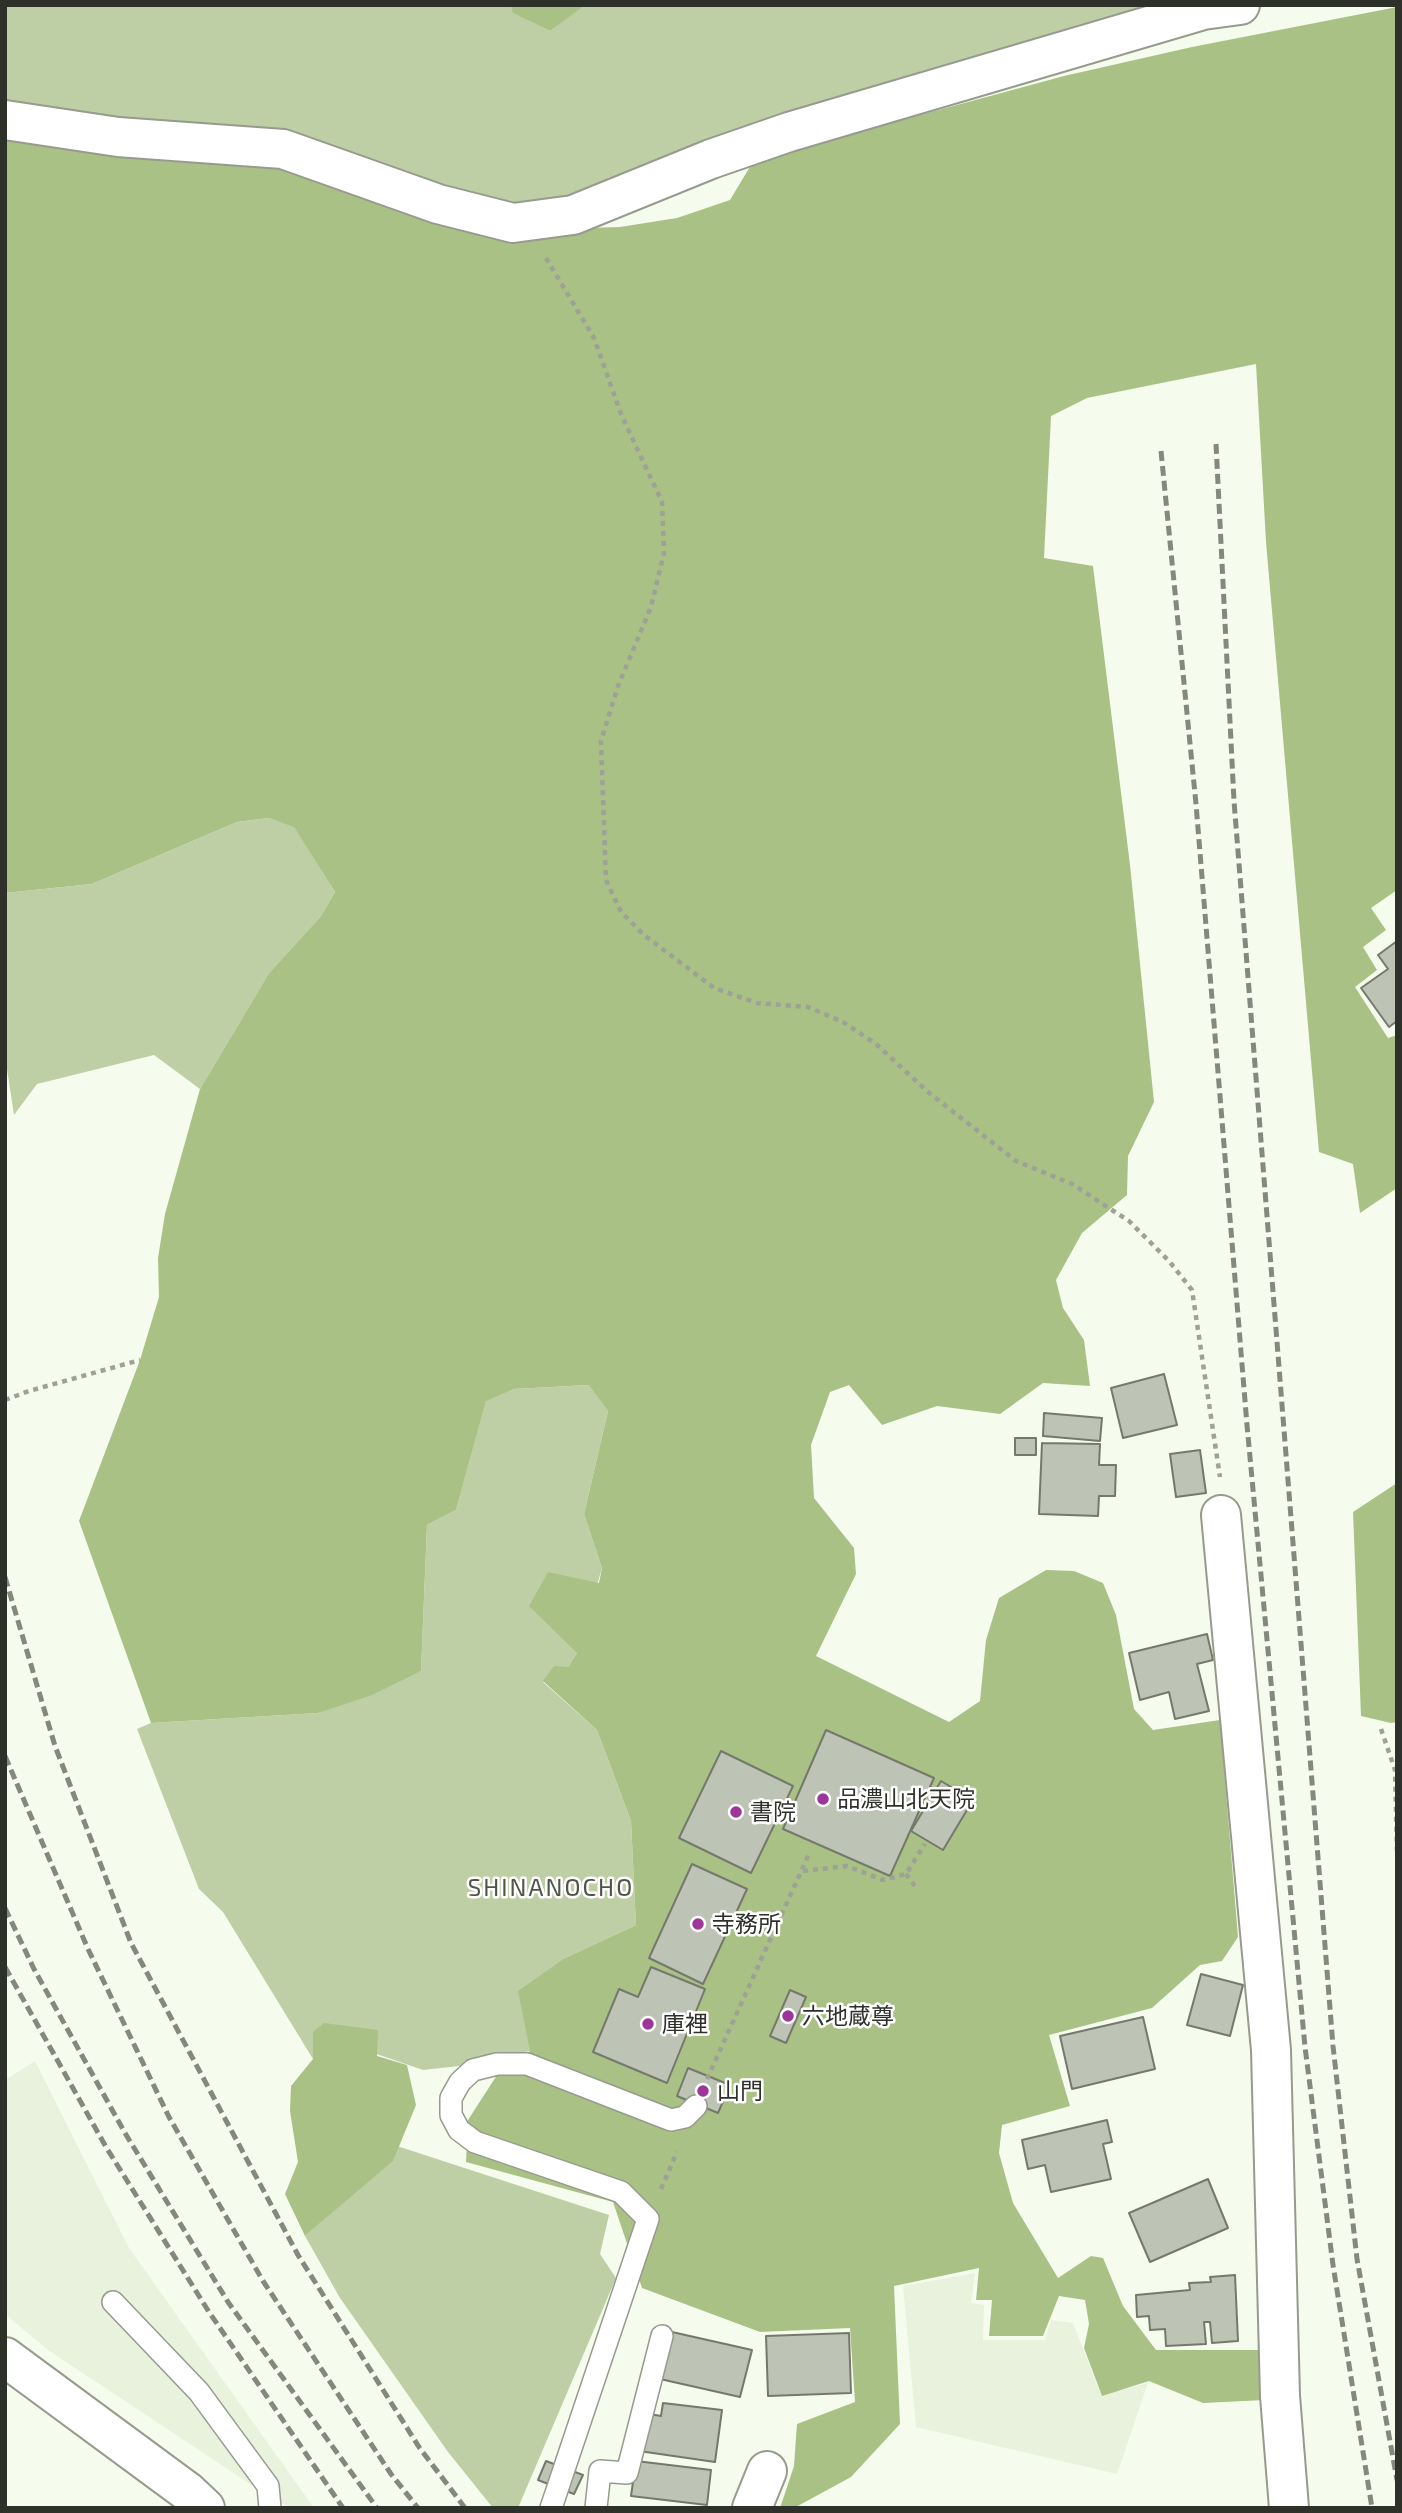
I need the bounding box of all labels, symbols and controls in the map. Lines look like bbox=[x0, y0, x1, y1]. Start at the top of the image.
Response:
place label: 品濃山北天院 bbox=[837, 1785, 975, 1813]
marker: 品濃山北天院 bbox=[815, 1791, 831, 1807]
place label: 書院 bbox=[750, 1798, 796, 1826]
marker: 書院 bbox=[728, 1804, 744, 1820]
district label: SHINANOCHO bbox=[469, 1874, 633, 1902]
place label: 寺務所 bbox=[712, 1910, 781, 1938]
marker: 寺務所 bbox=[690, 1916, 706, 1932]
place label: 六地蔵尊 bbox=[802, 2002, 894, 2030]
marker: 六地蔵尊 bbox=[780, 2008, 796, 2024]
place label: 庫裡 bbox=[662, 2010, 708, 2038]
marker: 庫裡 bbox=[640, 2016, 656, 2032]
place label: 山門 bbox=[717, 2077, 763, 2105]
marker: 山門 bbox=[695, 2083, 711, 2099]

